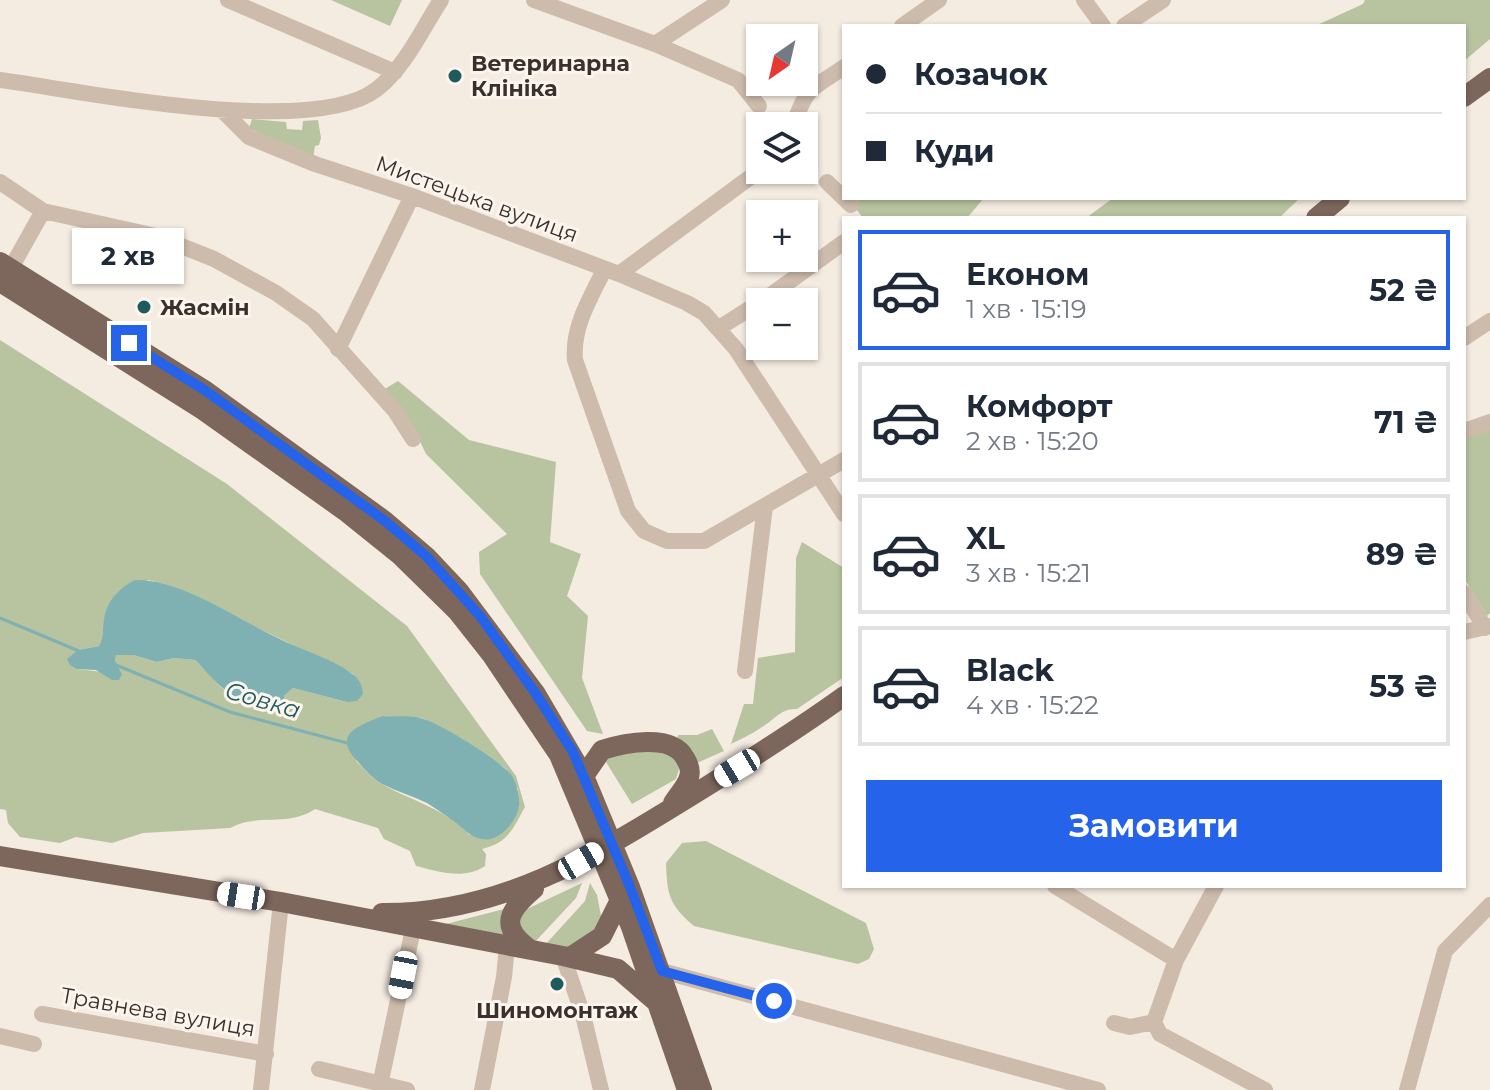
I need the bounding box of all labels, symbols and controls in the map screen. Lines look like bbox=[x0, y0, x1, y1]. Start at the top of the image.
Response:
north arrow bbox=[746, 24, 818, 96]
map controls bbox=[746, 24, 818, 360]
place label: Ветеринарна Клініка bbox=[471, 50, 630, 102]
text: Козачок bbox=[914, 56, 1048, 93]
marker: Ветеринарна Клініка bbox=[446, 67, 464, 85]
button: layers bbox=[746, 112, 818, 184]
text: Куди bbox=[914, 133, 995, 170]
street label: Мистецька вулиця bbox=[372, 150, 582, 248]
button: + bbox=[746, 200, 818, 272]
callout: 2 хв bbox=[73, 227, 185, 283]
text: 2 хв bbox=[101, 240, 155, 272]
icon: car bbox=[870, 254, 942, 326]
text: Економ bbox=[966, 256, 1090, 293]
text: 52 ₴ bbox=[1369, 272, 1438, 309]
button: − bbox=[746, 288, 818, 360]
text: 1 хв · 15:19 bbox=[966, 293, 1087, 325]
place label: Жасмін bbox=[160, 294, 250, 321]
marker: Жасмін bbox=[135, 298, 153, 316]
route end bbox=[111, 325, 147, 361]
icon: car bbox=[870, 386, 942, 458]
text: Комфорт bbox=[966, 388, 1113, 425]
text: 71 ₴ bbox=[1374, 404, 1438, 441]
text: 2 хв · 15:20 bbox=[966, 425, 1099, 457]
icon: car bbox=[870, 518, 942, 590]
text: XL bbox=[966, 520, 1005, 557]
text: 89 ₴ bbox=[1366, 536, 1438, 573]
text: 3 хв · 15:21 bbox=[966, 557, 1091, 589]
icon: car bbox=[870, 650, 942, 722]
text: Black bbox=[966, 652, 1054, 689]
text: 53 ₴ bbox=[1369, 668, 1438, 705]
water label: Совка bbox=[222, 675, 304, 725]
text: 4 хв · 15:22 bbox=[966, 689, 1099, 721]
car bbox=[710, 745, 764, 791]
button: Замовити bbox=[866, 780, 1442, 872]
car bbox=[554, 839, 608, 883]
car bbox=[215, 880, 267, 912]
car bbox=[387, 949, 419, 1001]
marker: Шиномонтаж bbox=[548, 975, 566, 993]
street label: Травнева вулиця bbox=[59, 982, 257, 1042]
route start bbox=[756, 983, 792, 1019]
place label: Шиномонтаж bbox=[476, 997, 638, 1024]

